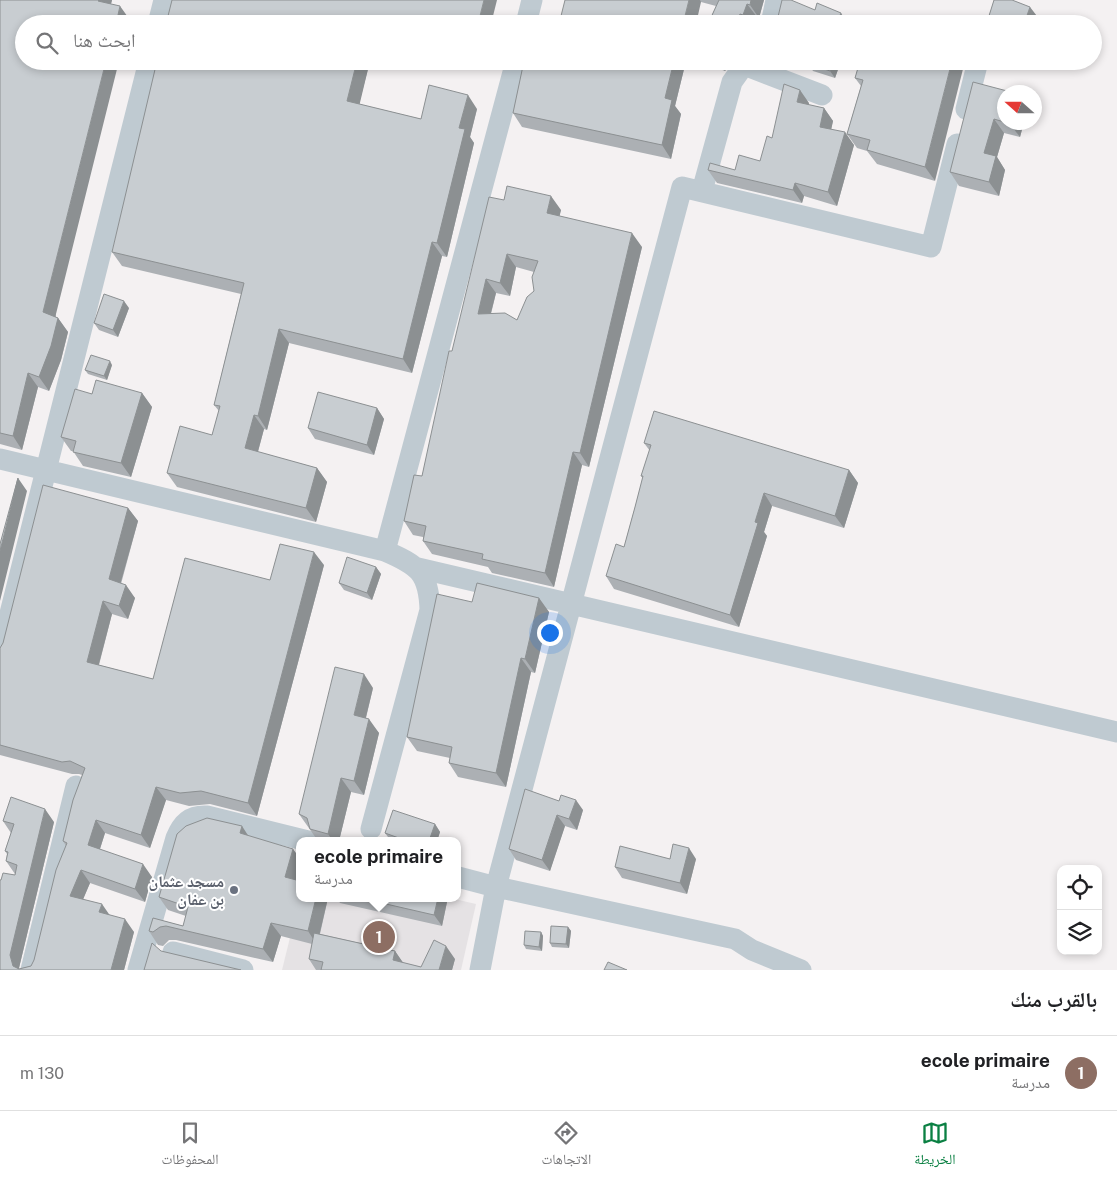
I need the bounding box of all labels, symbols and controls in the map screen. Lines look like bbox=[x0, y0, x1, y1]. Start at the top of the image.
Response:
search box bbox=[15, 15, 1102, 70]
icon: search bbox=[33, 29, 61, 57]
text: ابحث هنا bbox=[73, 29, 136, 51]
north arrow bbox=[997, 85, 1042, 130]
your location bbox=[537, 620, 563, 646]
popup bbox=[296, 837, 461, 902]
text: ecole primaire bbox=[314, 845, 443, 867]
map controls bbox=[1057, 865, 1102, 955]
button: locate bbox=[1057, 865, 1102, 910]
text: مدرسة bbox=[314, 869, 353, 888]
place label: مسجد عثمان بن عفان bbox=[148, 872, 224, 909]
marker: مسجد عثمان بن عفان bbox=[228, 884, 240, 896]
button: layers bbox=[1057, 910, 1102, 955]
pin: 1 bbox=[363, 918, 395, 956]
text: بالقرب منك bbox=[1010, 987, 1097, 1012]
text: ecole primaire bbox=[921, 1049, 1050, 1071]
text: 130 m bbox=[20, 1064, 64, 1083]
text: 1 bbox=[1078, 1064, 1084, 1083]
text: مدرسة bbox=[1011, 1073, 1050, 1092]
tab: المحفوظات bbox=[162, 1119, 218, 1173]
tab: الاتجاهات bbox=[542, 1119, 591, 1173]
tab: الخريطة bbox=[914, 1119, 955, 1173]

